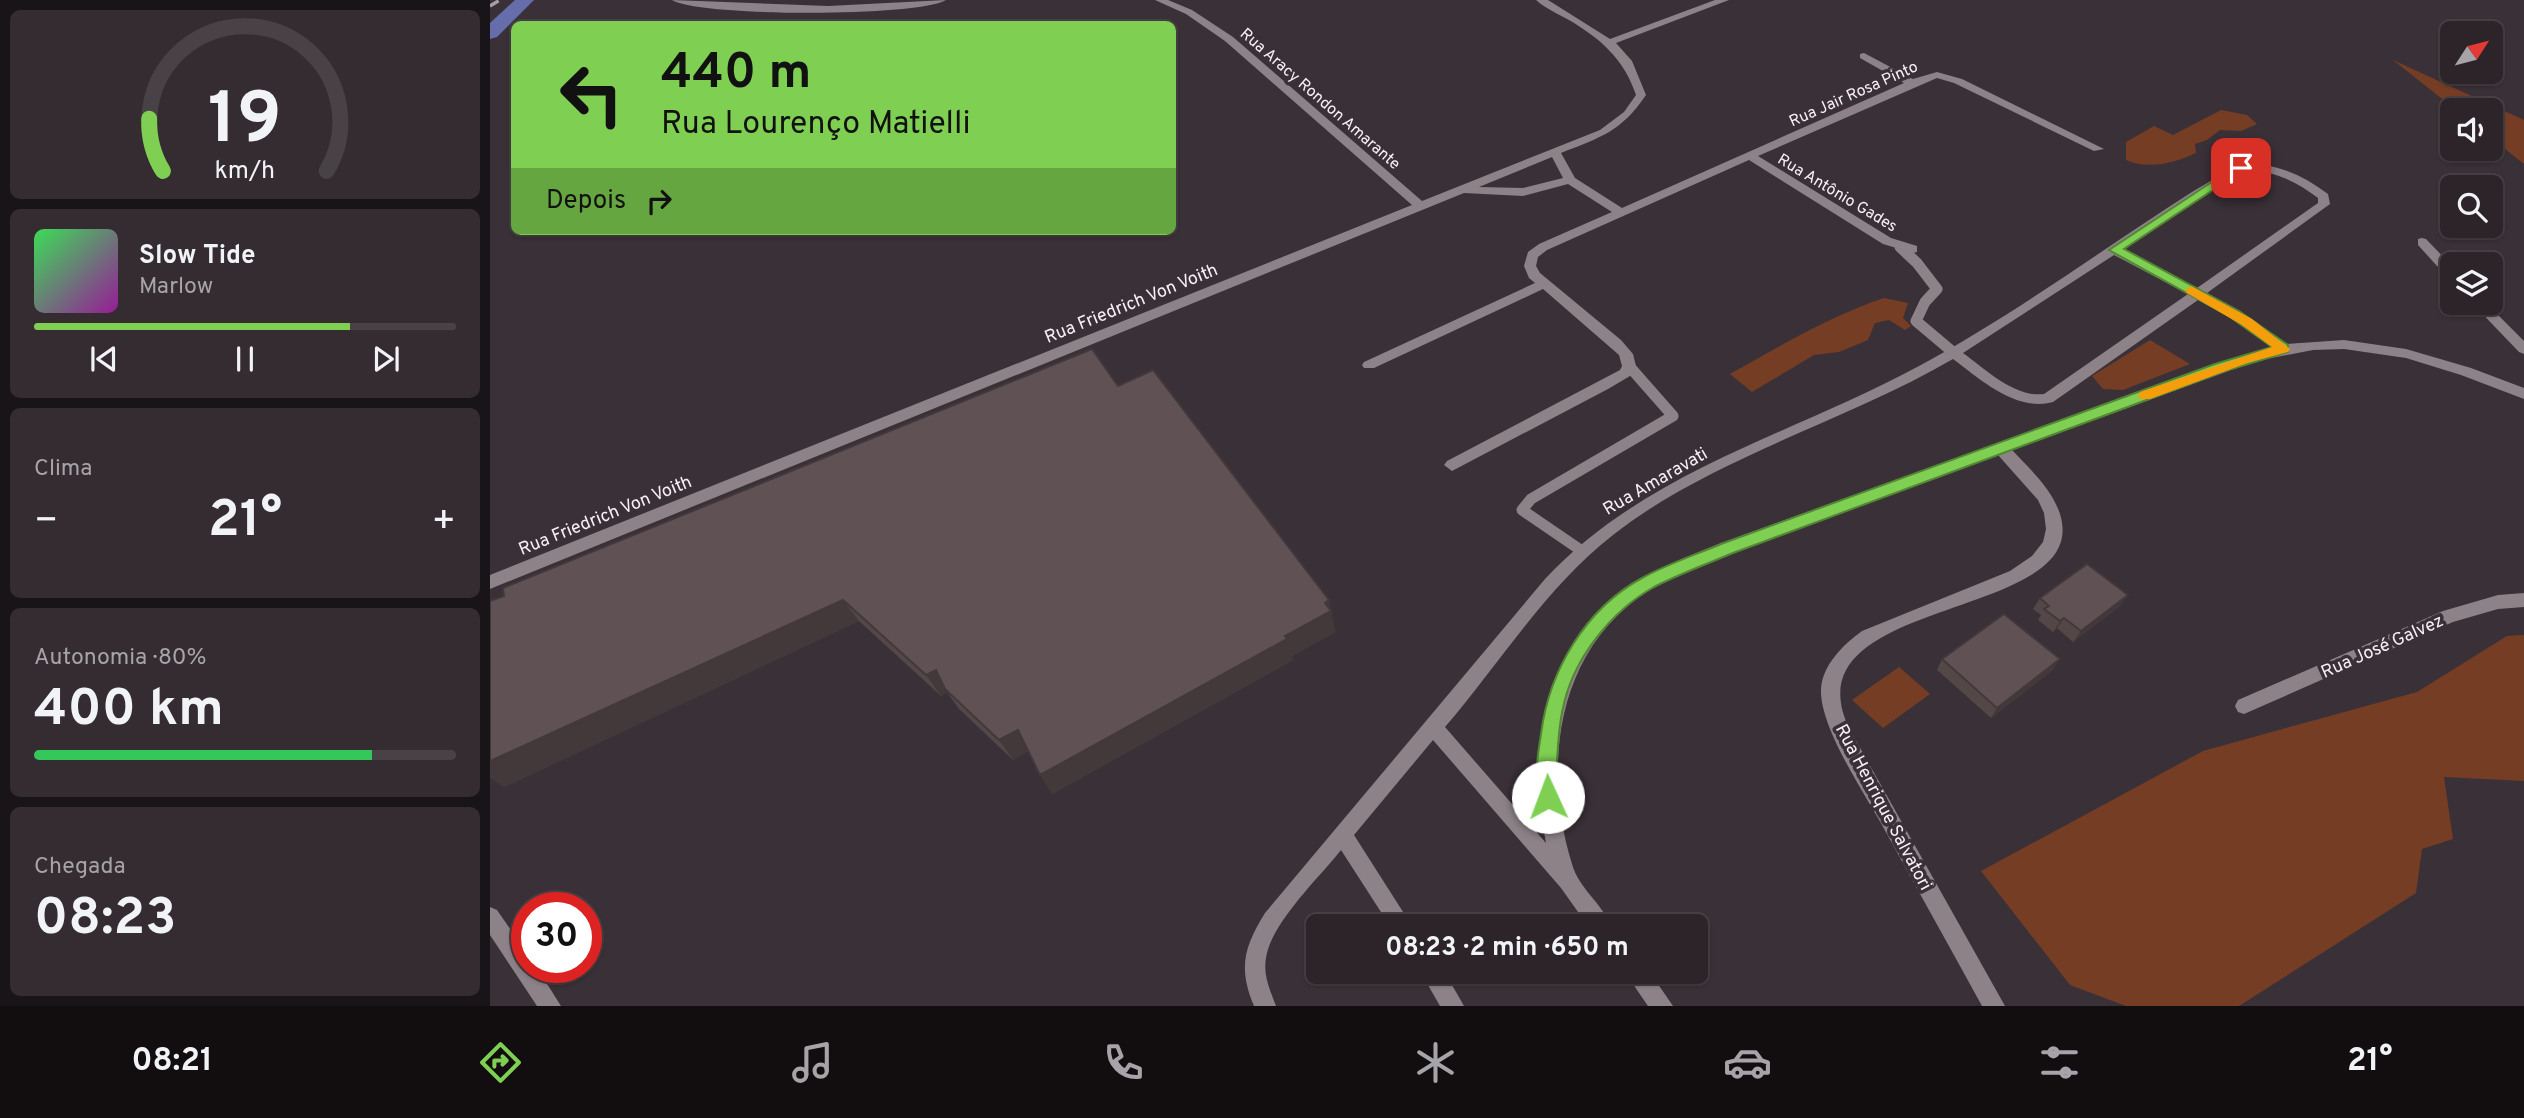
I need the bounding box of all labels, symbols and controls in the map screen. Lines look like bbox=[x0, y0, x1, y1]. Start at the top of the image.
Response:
north arrow bbox=[2440, 21, 2502, 84]
map controls bbox=[2440, 21, 2503, 315]
street label: Rua Aracy Rondon Amarante bbox=[1235, 24, 1404, 175]
text: 440 m bbox=[661, 44, 811, 106]
icon: left bbox=[546, 49, 637, 140]
street label: Rua Jair Rosa Pinto bbox=[1786, 57, 1922, 132]
text: 19 bbox=[208, 77, 282, 169]
button: sound bbox=[2440, 98, 2503, 161]
text: Rua Lourenço Matielli bbox=[661, 105, 971, 145]
pin bbox=[2211, 138, 2271, 198]
icon: arrive bbox=[2222, 149, 2260, 187]
street label: Rua Antônio Gades bbox=[1774, 150, 1900, 237]
text: km/h bbox=[215, 155, 275, 187]
button: search bbox=[2440, 175, 2503, 238]
icon: right bbox=[640, 182, 678, 220]
text: Depois bbox=[546, 185, 626, 218]
text: Slow Tide bbox=[139, 240, 256, 273]
button: layers bbox=[2440, 252, 2503, 315]
street label: Rua Friedrich Von Voith bbox=[1041, 259, 1222, 350]
text: Marlow bbox=[139, 273, 213, 302]
icon: previous bbox=[85, 340, 123, 378]
icon: pause bbox=[226, 340, 264, 378]
icon: next bbox=[367, 340, 405, 378]
street label: Rua Amaravati bbox=[1599, 443, 1712, 522]
text: Clima bbox=[34, 455, 92, 484]
street label: Rua Friedrich Von Voith bbox=[515, 471, 696, 562]
text: 21° bbox=[208, 489, 282, 555]
text: − bbox=[34, 498, 59, 547]
text: + bbox=[431, 498, 456, 547]
street label: Rua José Galvez bbox=[2318, 610, 2448, 685]
text: Autonomia · 80% bbox=[34, 644, 206, 673]
text: 400 km bbox=[34, 678, 224, 744]
street label: Rua Henrique Salvatori bbox=[1829, 721, 1936, 895]
position arrow bbox=[1511, 760, 1585, 834]
text: Chegada bbox=[34, 853, 126, 882]
text: 08:23 bbox=[34, 887, 177, 953]
speed limit sign: 30 bbox=[511, 892, 602, 983]
text: 08:23 · 2 min · 650 m bbox=[1385, 932, 1629, 965]
icon: directions bbox=[476, 1038, 525, 1087]
icon: music bbox=[788, 1038, 837, 1087]
icon: phone bbox=[1099, 1038, 1148, 1087]
icon: climate bbox=[1411, 1038, 1460, 1087]
icon: car bbox=[1723, 1038, 1772, 1087]
icon: filters bbox=[2035, 1038, 2084, 1087]
text: 08:21 bbox=[131, 1042, 213, 1082]
text: 21° bbox=[2347, 1042, 2393, 1082]

